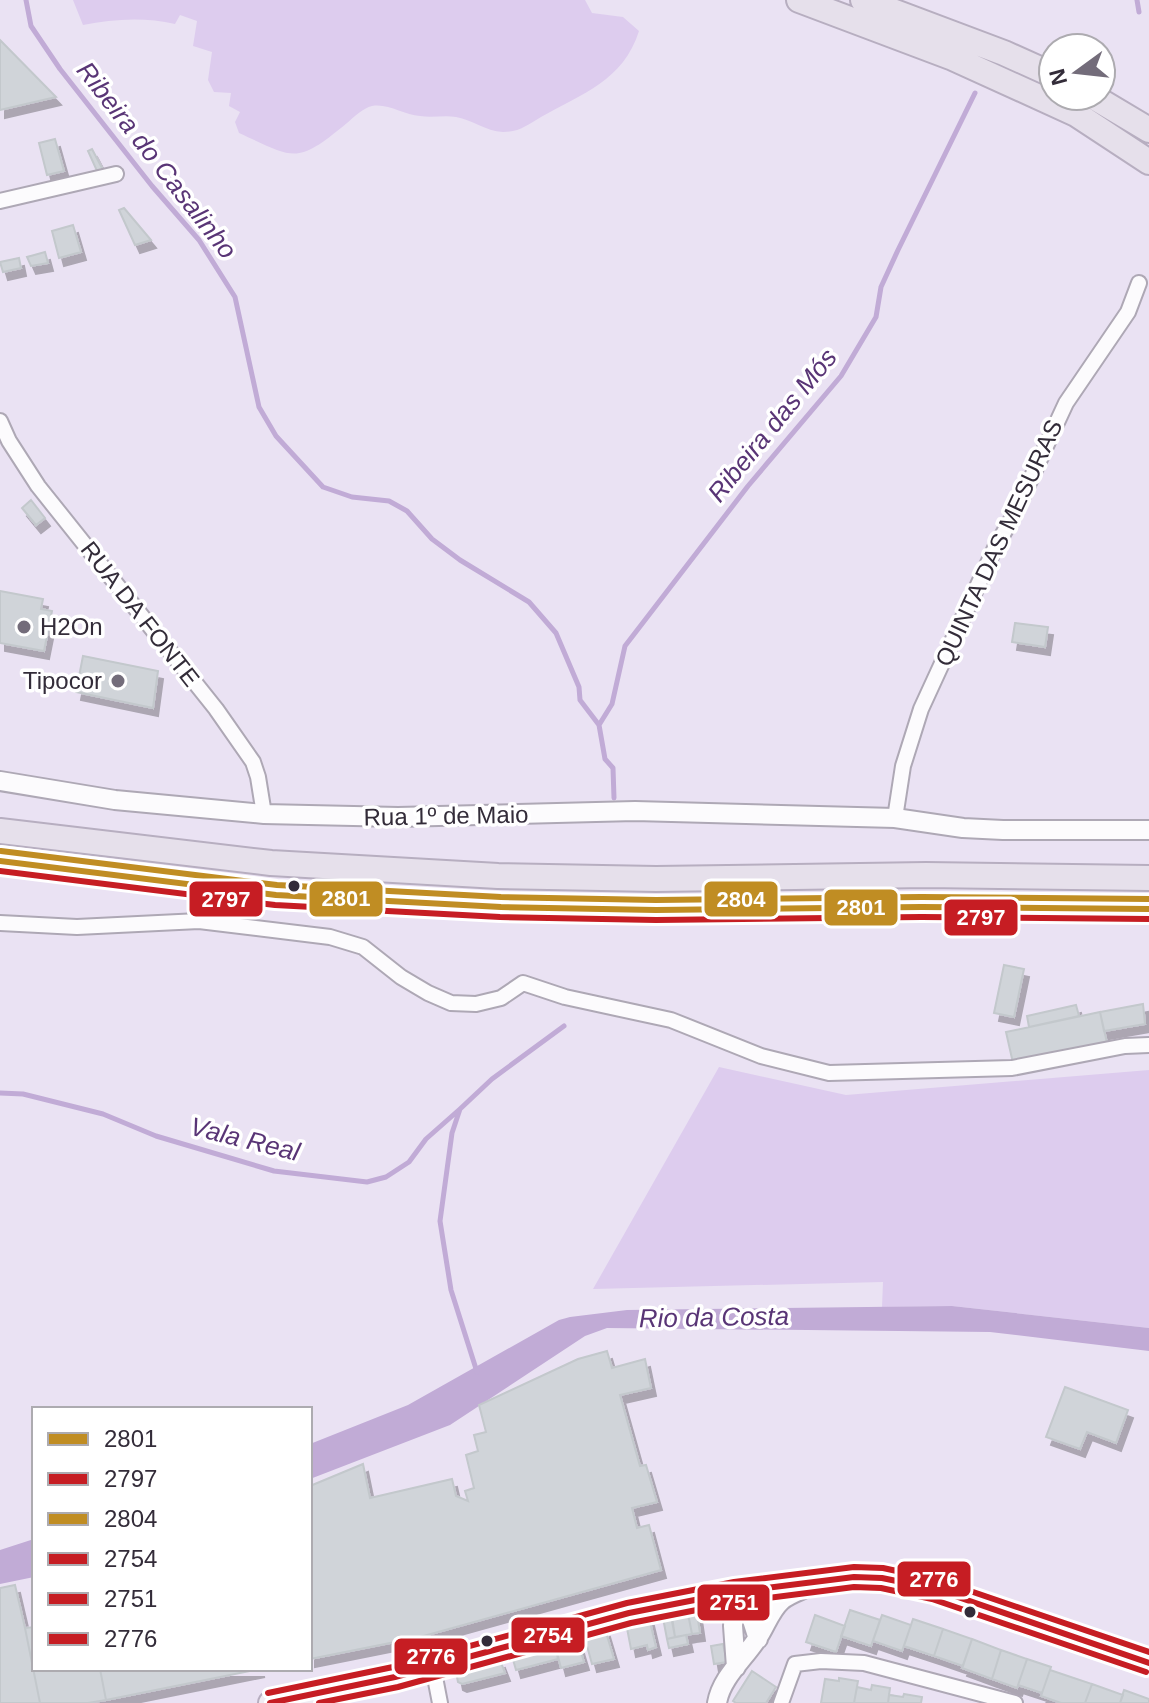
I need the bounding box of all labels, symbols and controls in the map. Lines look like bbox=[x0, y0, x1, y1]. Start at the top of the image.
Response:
north arrow bbox=[1037, 32, 1117, 112]
water label: Ribeira do Casalinho bbox=[71, 56, 243, 264]
text: N bbox=[1044, 66, 1072, 88]
water label: Ribeira das Mós bbox=[701, 343, 843, 507]
street label: QUINTA DAS MESURAS bbox=[929, 415, 1068, 670]
street label: RUA DA FONTE bbox=[76, 536, 205, 691]
place label: H2On bbox=[40, 613, 103, 640]
marker: H2On bbox=[15, 618, 33, 636]
place label: Tipocor bbox=[23, 667, 102, 694]
marker: Tipocor bbox=[109, 672, 127, 690]
street label: Rua 1º de Maio bbox=[363, 801, 529, 830]
unlabelled marker bbox=[286, 878, 302, 894]
line badge: 2797 bbox=[188, 880, 264, 918]
line badge: 2801 bbox=[308, 880, 384, 918]
line badge: 2804 bbox=[703, 880, 779, 918]
text: 2801 bbox=[322, 886, 370, 911]
text: 2797 bbox=[202, 887, 250, 912]
text: 2804 bbox=[717, 887, 766, 912]
line badge: 2801 bbox=[823, 888, 899, 927]
text: 2801 bbox=[837, 895, 885, 920]
line badge: 2797 bbox=[943, 898, 1019, 937]
text: 2797 bbox=[957, 905, 1005, 930]
water label: Vala Real bbox=[187, 1111, 304, 1167]
water label: Rio da Costa bbox=[639, 1301, 789, 1333]
legend bbox=[32, 1407, 312, 1671]
text: 2801 bbox=[104, 1425, 157, 1452]
text: 2797 bbox=[104, 1465, 157, 1492]
text: 2804 bbox=[104, 1505, 157, 1532]
text: 2754 bbox=[104, 1545, 157, 1572]
line badge: 2776 bbox=[896, 1560, 972, 1598]
text: 2776 bbox=[910, 1567, 958, 1592]
line badge: 2751 bbox=[696, 1583, 771, 1622]
text: 2751 bbox=[104, 1585, 157, 1612]
text: 2751 bbox=[710, 1590, 758, 1615]
unlabelled marker bbox=[962, 1604, 978, 1620]
line badge: 2754 bbox=[510, 1616, 586, 1654]
text: 2754 bbox=[524, 1623, 573, 1648]
text: 2776 bbox=[104, 1625, 157, 1652]
unlabelled marker bbox=[479, 1633, 495, 1649]
line badge: 2776 bbox=[393, 1637, 469, 1676]
text: 2776 bbox=[407, 1644, 455, 1669]

